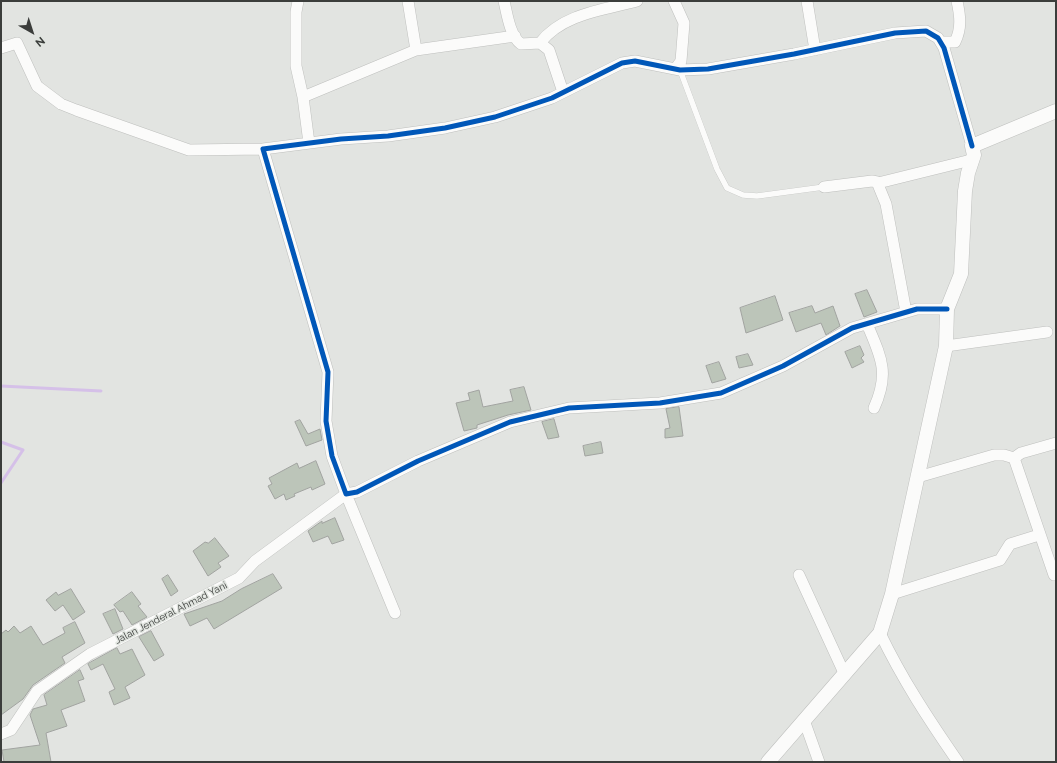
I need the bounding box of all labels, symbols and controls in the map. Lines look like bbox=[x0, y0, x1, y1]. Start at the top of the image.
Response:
north arrow bbox=[12, 12, 52, 52]
text: N bbox=[33, 34, 47, 49]
street label: Jalan Jenderal Ahmad Yani bbox=[113, 579, 229, 647]

